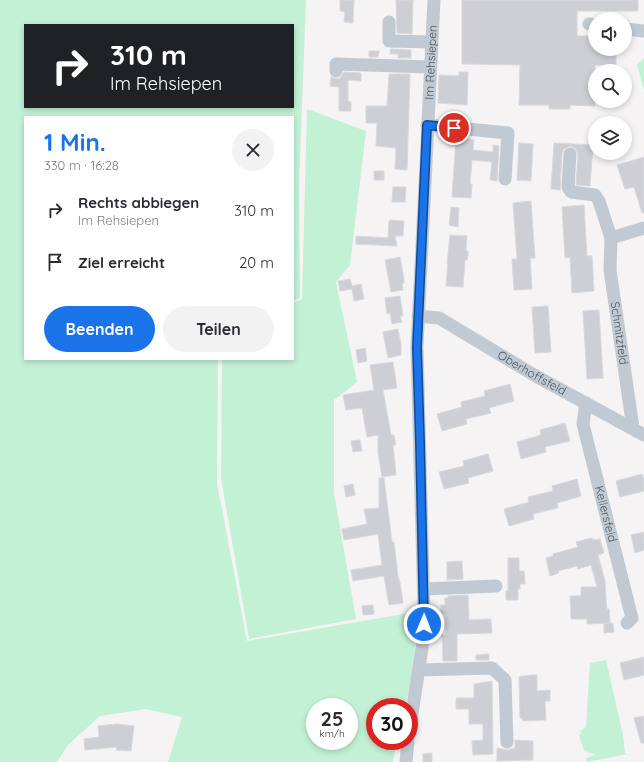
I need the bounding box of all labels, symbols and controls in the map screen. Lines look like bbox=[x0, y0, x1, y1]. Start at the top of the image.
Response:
map controls bbox=[588, 12, 632, 160]
button: sound bbox=[588, 12, 632, 56]
street label: Im Rehsiepen bbox=[421, 25, 440, 100]
text: 310 m bbox=[110, 37, 187, 72]
icon: right bbox=[44, 40, 96, 92]
button: search bbox=[588, 64, 632, 108]
text: Im Rehsiepen bbox=[110, 72, 222, 95]
pin bbox=[437, 111, 471, 145]
button: layers bbox=[588, 116, 632, 160]
icon: arrive bbox=[443, 117, 465, 139]
text: 1 Min. bbox=[44, 127, 106, 157]
button: close bbox=[232, 129, 274, 171]
text: 330 m · 16:28 bbox=[44, 157, 119, 173]
text: Rechts abbiegen bbox=[78, 193, 199, 212]
icon: right bbox=[44, 199, 66, 221]
text: 310 m bbox=[234, 201, 274, 220]
text: Im Rehsiepen bbox=[78, 212, 159, 228]
icon: arrive bbox=[44, 251, 66, 273]
text: Ziel erreicht bbox=[78, 253, 165, 272]
text: 20 m bbox=[239, 253, 274, 272]
street label: Schmitzfeld bbox=[608, 300, 632, 366]
button: Beenden bbox=[44, 306, 155, 352]
button: Teilen bbox=[163, 306, 274, 352]
street label: Oberhoffsfeld bbox=[495, 347, 569, 398]
street label: Kellersfeld bbox=[592, 484, 621, 544]
position arrow bbox=[403, 603, 445, 645]
speed limit sign: 30 bbox=[366, 698, 418, 750]
text: 25 bbox=[321, 706, 343, 731]
text: km/h bbox=[319, 727, 345, 740]

